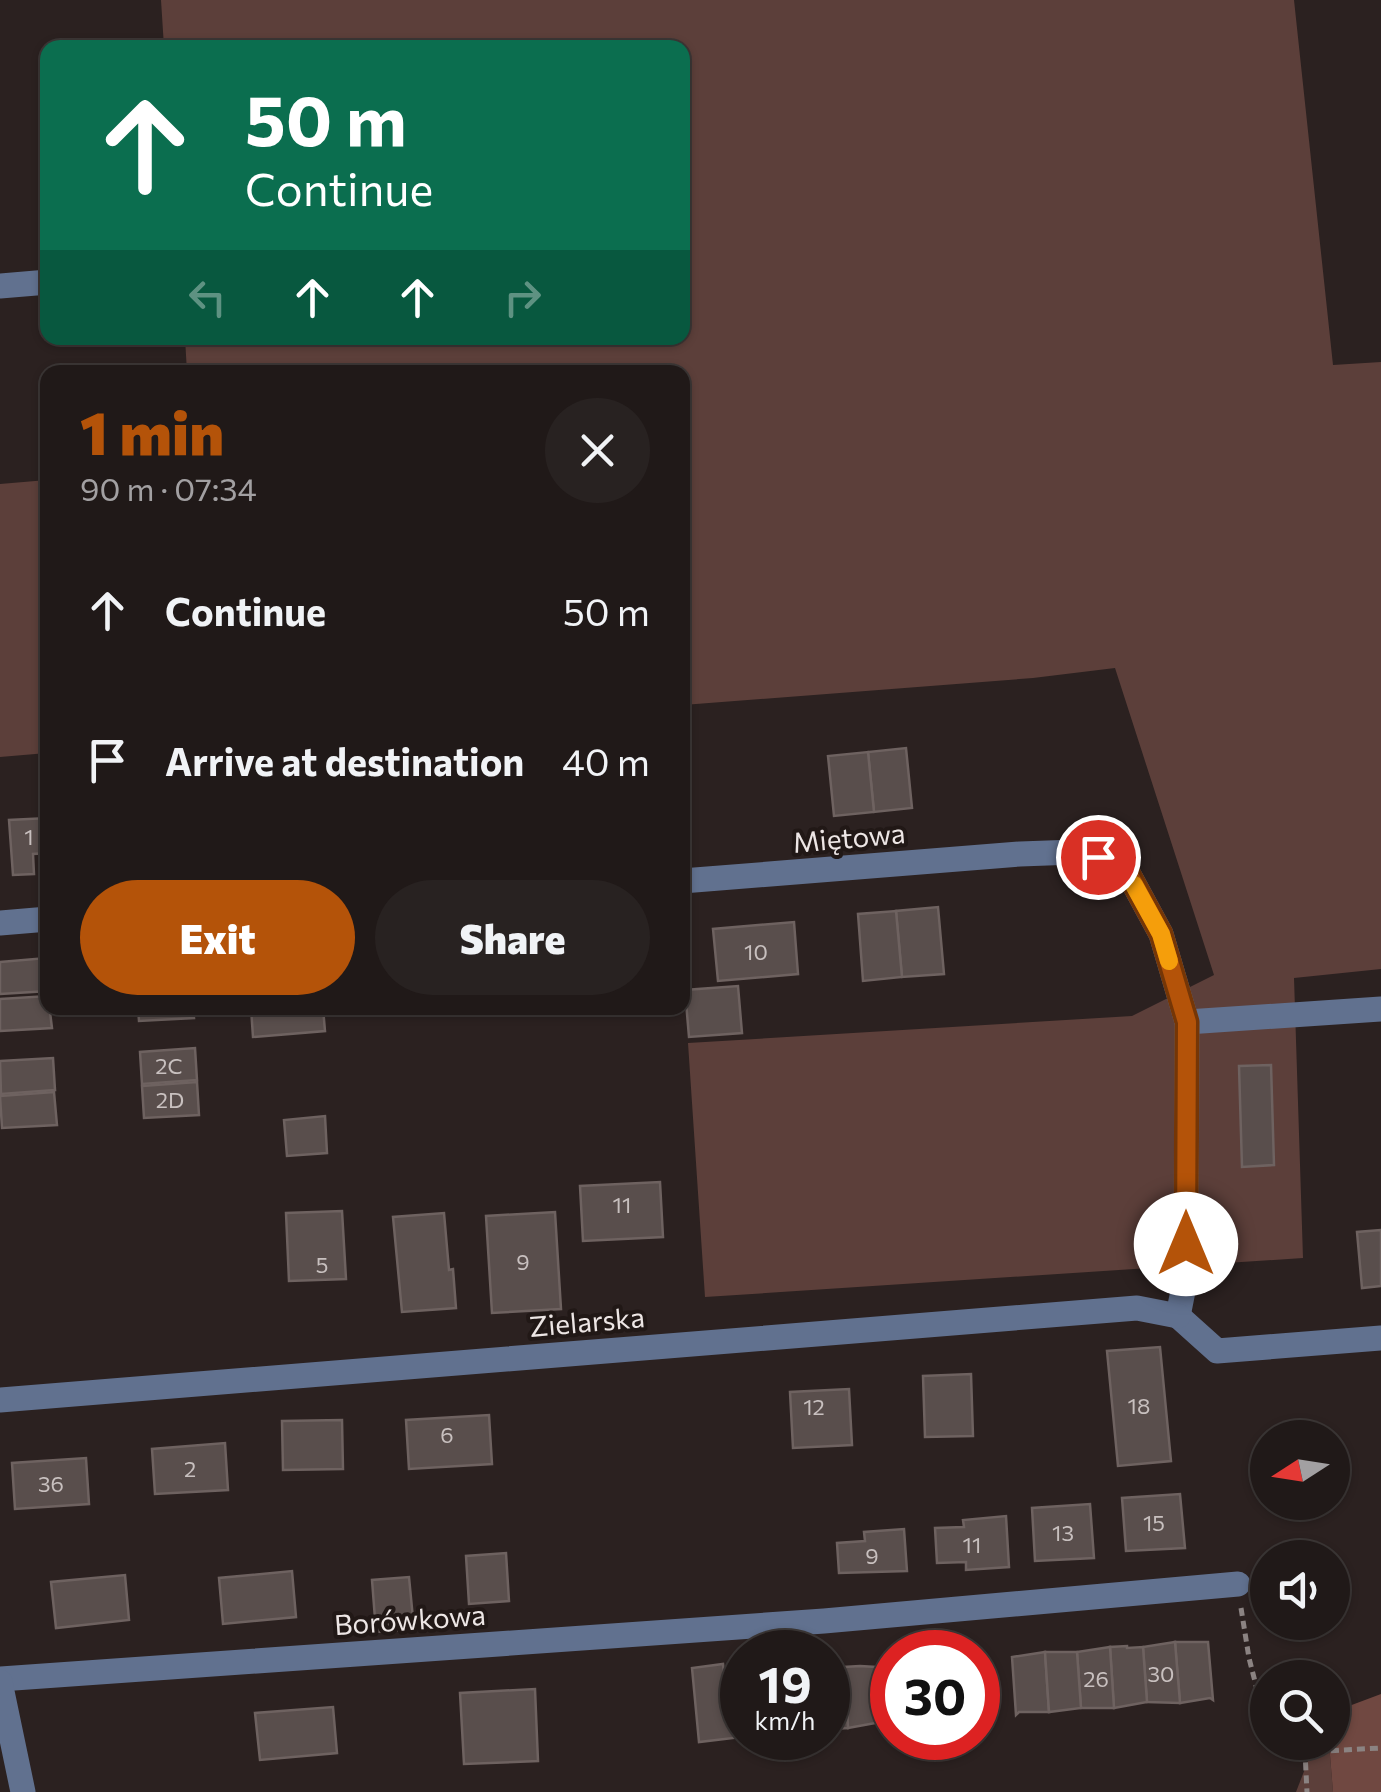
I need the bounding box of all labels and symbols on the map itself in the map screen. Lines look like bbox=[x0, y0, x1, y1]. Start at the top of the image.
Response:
street label: Miętowa bbox=[791, 815, 907, 859]
pin bbox=[1056, 815, 1141, 900]
house number: 1 bbox=[24, 823, 34, 850]
house number: 10 bbox=[744, 938, 768, 965]
house number: 2C bbox=[155, 1052, 183, 1079]
house number: 2D bbox=[156, 1086, 184, 1113]
house number: 11 bbox=[613, 1191, 631, 1218]
position arrow bbox=[1134, 1192, 1238, 1296]
house number: 9 bbox=[516, 1248, 530, 1275]
house number: 5 bbox=[316, 1251, 328, 1278]
street label: Zielarska bbox=[528, 1299, 646, 1343]
house number: 18 bbox=[1128, 1392, 1150, 1419]
house number: 12 bbox=[803, 1393, 825, 1420]
north arrow bbox=[1250, 1420, 1350, 1520]
house number: 6 bbox=[440, 1421, 454, 1448]
house number: 2 bbox=[184, 1455, 196, 1482]
house number: 36 bbox=[38, 1470, 64, 1497]
house number: 15 bbox=[1143, 1509, 1165, 1536]
house number: 13 bbox=[1052, 1519, 1074, 1546]
house number: 11 bbox=[963, 1531, 981, 1558]
house number: 9 bbox=[865, 1542, 879, 1569]
street label: Borówkowa bbox=[333, 1597, 487, 1641]
speed limit sign: 30 bbox=[870, 1630, 1000, 1760]
house number: 30 bbox=[1148, 1660, 1174, 1687]
house number: 26 bbox=[1083, 1665, 1109, 1692]

